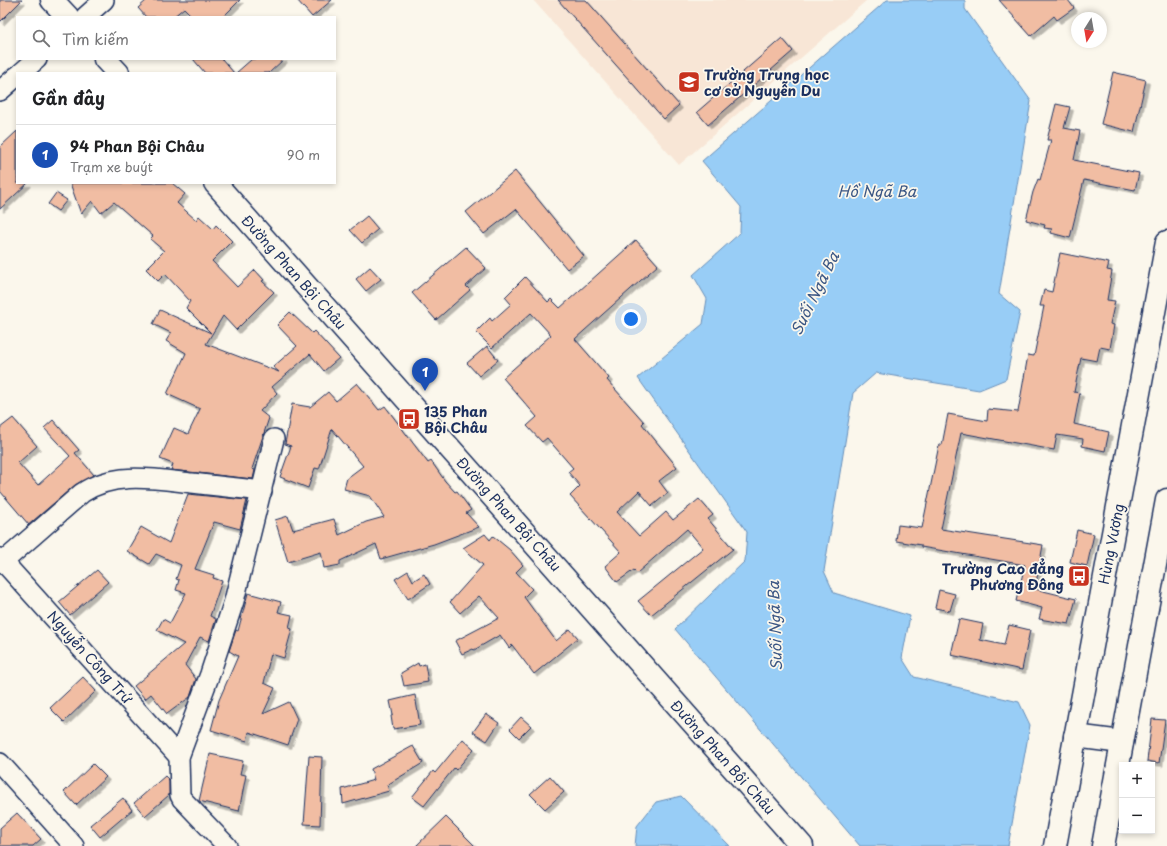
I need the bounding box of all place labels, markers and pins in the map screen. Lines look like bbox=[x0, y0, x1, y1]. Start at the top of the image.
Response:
place label: Trường Trung học cơ sở Nguyễn Du bbox=[704, 64, 830, 101]
school or university icon: Trường Trung học cơ sở Nguyễn Du bbox=[676, 69, 702, 95]
pin: 1 bbox=[412, 358, 438, 391]
place label: 135 Phan Bội Châu bbox=[424, 401, 488, 438]
bus stop icon: 135 Phan Bội Châu bbox=[396, 406, 422, 432]
place label: Trường Cao đẳng Phương Đông bbox=[942, 558, 1064, 595]
bus stop icon: Trường Cao đẳng Phương Đông bbox=[1066, 563, 1092, 589]

